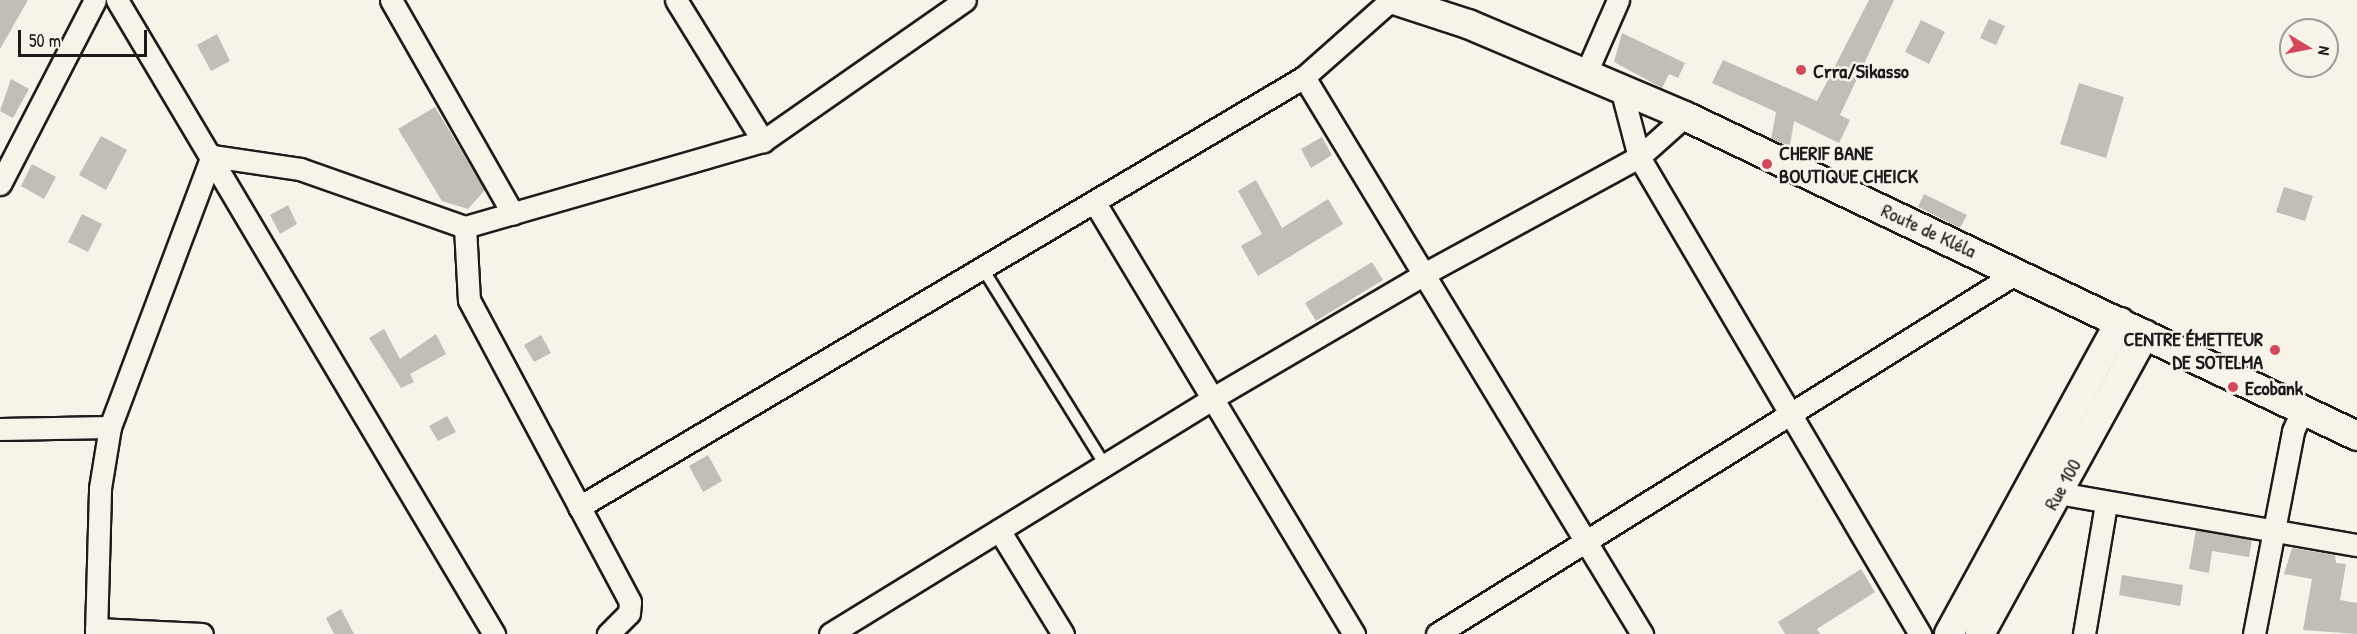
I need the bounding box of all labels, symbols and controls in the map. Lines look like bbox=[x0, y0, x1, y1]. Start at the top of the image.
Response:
scale bar bbox=[21, 18, 150, 56]
north arrow bbox=[2279, 18, 2339, 78]
text: 50 m bbox=[29, 28, 61, 53]
text: N bbox=[2313, 45, 2336, 57]
place label: Crra/Sikasso bbox=[1813, 58, 1909, 82]
marker: Crra/Sikasso bbox=[1794, 63, 1808, 77]
place label: CHERIF BANE BOUTIQUE CHEICK bbox=[1779, 140, 1918, 187]
marker: CHERIF BANE BOUTIQUE CHEICK bbox=[1760, 157, 1774, 171]
street label: Route de Kléla bbox=[1878, 198, 1980, 262]
place label: CENTRE ÉMETTEUR DE SOTELMA bbox=[2123, 326, 2263, 373]
marker: CENTRE ÉMETTEUR DE SOTELMA bbox=[2268, 343, 2282, 357]
place label: Ecobank bbox=[2245, 375, 2303, 399]
marker: Ecobank bbox=[2226, 380, 2240, 394]
street label: Rue 100 bbox=[2038, 454, 2086, 514]

